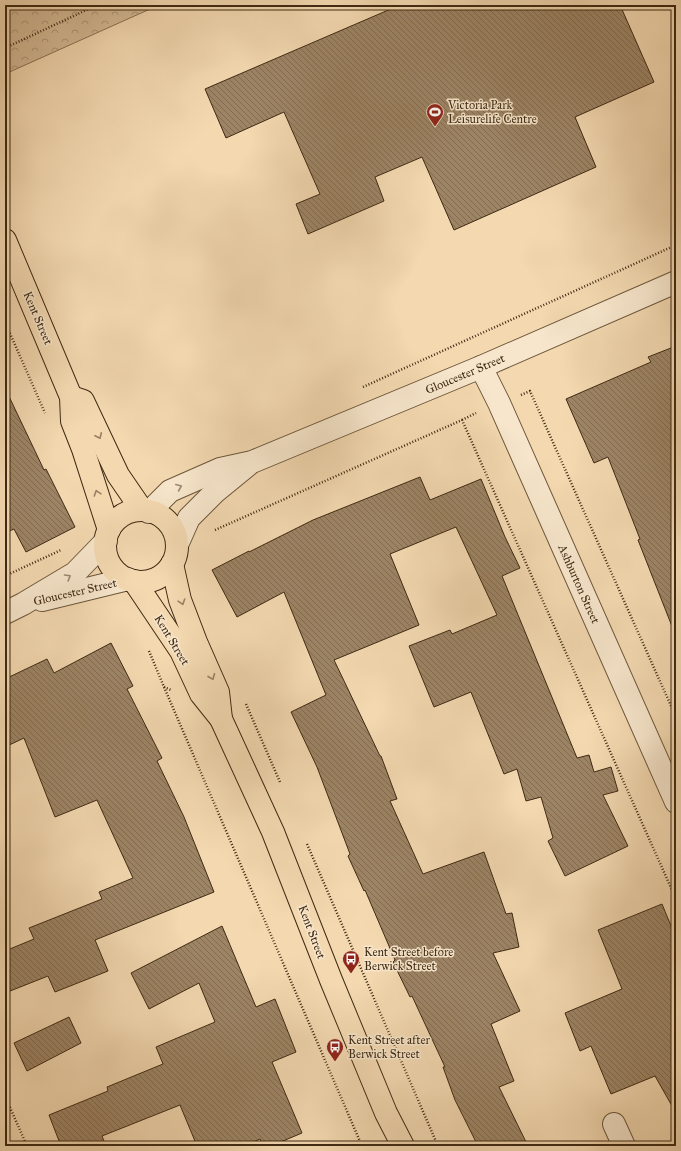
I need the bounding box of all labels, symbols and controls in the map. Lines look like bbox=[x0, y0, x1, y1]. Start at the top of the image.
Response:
place label: Victoria Park Leisurelife Centre bbox=[447, 98, 537, 126]
sports icon: Victoria Park Leisurelife Centre bbox=[425, 102, 445, 127]
street label: Kent Street bbox=[21, 289, 56, 347]
street label: Gloucester Street bbox=[423, 351, 508, 397]
one-way arrow bbox=[94, 432, 102, 439]
one-way arrow bbox=[175, 483, 182, 491]
one-way arrow bbox=[93, 490, 102, 497]
street label: Ashburton Street bbox=[555, 541, 603, 626]
one-way arrow bbox=[64, 574, 71, 582]
street label: Gloucester Street bbox=[32, 575, 119, 608]
one-way arrow bbox=[177, 598, 185, 605]
street label: Kent Street bbox=[151, 612, 193, 668]
one-way arrow bbox=[207, 673, 215, 681]
street label: Kent Street bbox=[295, 903, 329, 962]
place label: Kent Street before Berwick Street bbox=[364, 945, 453, 973]
bus stop icon: Kent Street before Berwick Street bbox=[341, 949, 361, 974]
place label: Kent Street after Berwick Street bbox=[348, 1033, 430, 1061]
bus stop icon: Kent Street after Berwick Street bbox=[325, 1037, 345, 1062]

